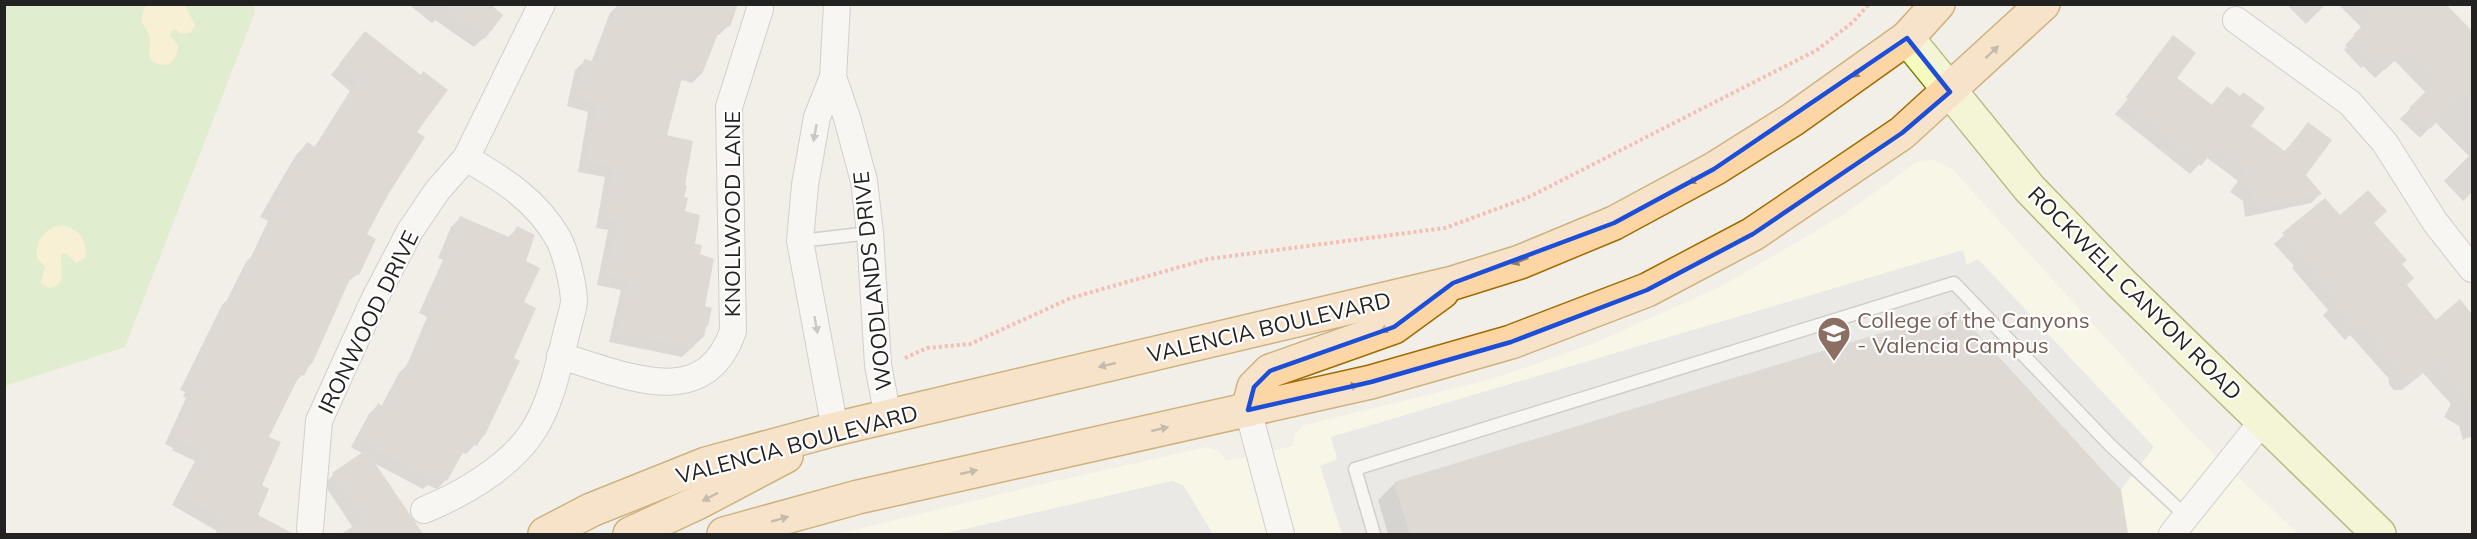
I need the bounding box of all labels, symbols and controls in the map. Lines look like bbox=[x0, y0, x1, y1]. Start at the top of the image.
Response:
one-way arrow bbox=[1985, 45, 2000, 59]
one-way arrow bbox=[1852, 66, 1868, 78]
street label: KNOLLWOOD LANE bbox=[718, 111, 746, 317]
one-way arrow bbox=[810, 123, 819, 142]
street label: WOODLANDS DRIVE bbox=[847, 170, 897, 392]
one-way arrow bbox=[1688, 174, 1705, 184]
street label: ROCKWELL CANYON ROAD bbox=[2022, 180, 2248, 406]
street label: IRONWOOD DRIVE bbox=[312, 226, 424, 418]
one-way arrow bbox=[1511, 257, 1529, 267]
street label: VALENCIA BOULEVARD bbox=[1144, 285, 1394, 369]
place label: College of the Canyons - Valencia Campus bbox=[1857, 306, 2090, 359]
school or university icon: College of the Canyons - Valencia Campus bbox=[1816, 315, 1852, 362]
one-way arrow bbox=[811, 316, 820, 335]
one-way arrow bbox=[1380, 324, 1397, 333]
one-way arrow bbox=[1098, 361, 1116, 371]
one-way arrow bbox=[1341, 381, 1359, 391]
street label: VALENCIA BOULEVARD bbox=[673, 398, 921, 490]
one-way arrow bbox=[1150, 424, 1169, 434]
one-way arrow bbox=[960, 467, 979, 476]
one-way arrow bbox=[701, 492, 718, 502]
one-way arrow bbox=[771, 513, 789, 523]

